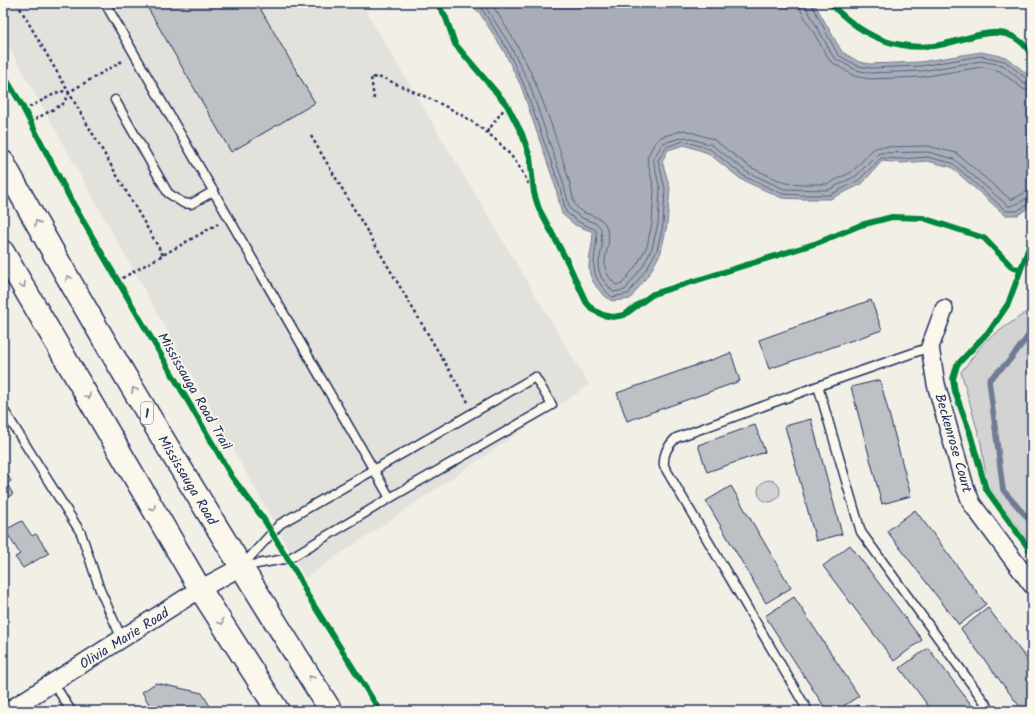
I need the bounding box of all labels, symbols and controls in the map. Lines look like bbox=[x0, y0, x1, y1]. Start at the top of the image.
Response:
one-way arrow bbox=[34, 220, 41, 227]
one-way arrow bbox=[65, 275, 72, 282]
one-way arrow bbox=[18, 281, 25, 288]
street label: Mississauga Road Trail bbox=[151, 328, 237, 455]
one-way arrow bbox=[131, 387, 138, 394]
street label: Beckenrose Court bbox=[928, 391, 978, 496]
one-way arrow bbox=[83, 392, 90, 399]
road number: 1 bbox=[141, 402, 153, 424]
street label: Mississauga Road bbox=[152, 431, 223, 531]
one-way arrow bbox=[149, 504, 156, 511]
street label: Olivia Marie Road bbox=[75, 602, 175, 675]
one-way arrow bbox=[216, 618, 224, 625]
one-way arrow bbox=[308, 675, 316, 682]

